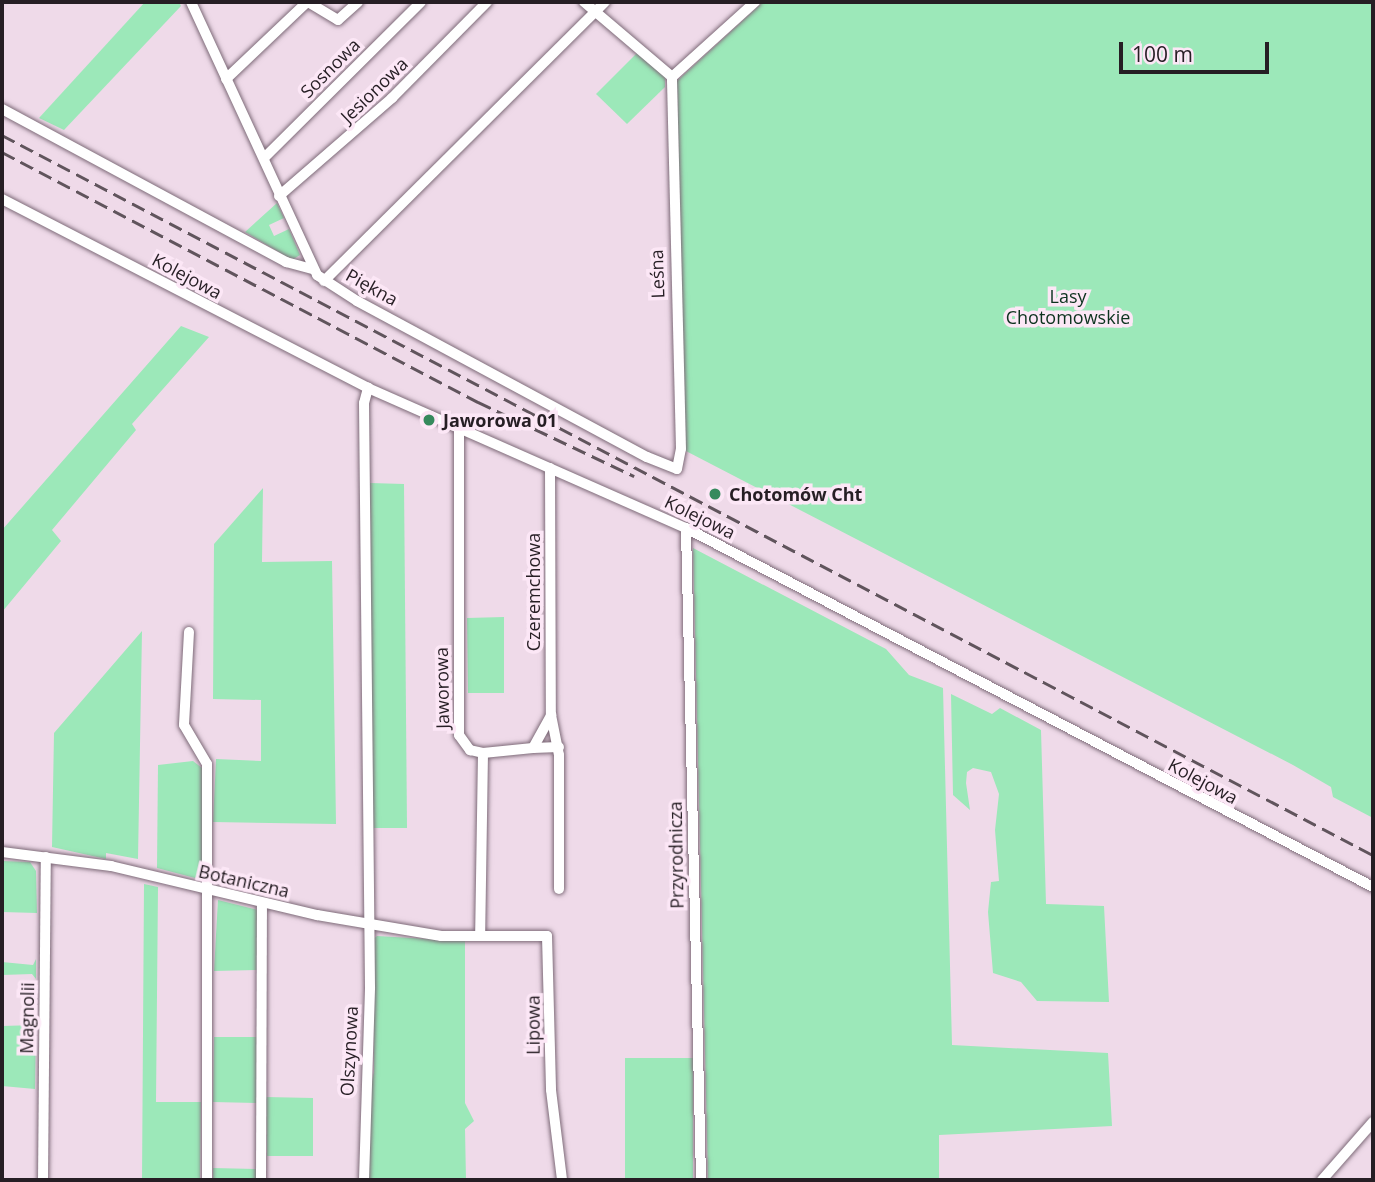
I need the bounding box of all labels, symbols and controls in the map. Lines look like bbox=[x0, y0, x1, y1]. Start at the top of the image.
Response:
scale bar bbox=[1123, 28, 1274, 72]
street label: Sosnowa bbox=[296, 34, 364, 102]
text: 100 m bbox=[1132, 40, 1193, 68]
street label: Jesionowa bbox=[336, 53, 412, 127]
street label: Kolejowa bbox=[148, 249, 226, 303]
street label: Leśna bbox=[645, 249, 669, 299]
street label: Piękna bbox=[342, 264, 402, 310]
park label: Lasy Chotomowskie bbox=[1006, 286, 1130, 328]
place label: Jaworowa 01 bbox=[443, 409, 557, 431]
marker: Jaworowa 01 bbox=[421, 412, 437, 428]
place label: Chotomów Cht bbox=[729, 483, 862, 505]
marker: Chotomów Cht bbox=[707, 486, 723, 502]
street label: Kolejowa bbox=[661, 491, 739, 543]
street label: Czeremchowa bbox=[522, 533, 544, 651]
street label: Jaworowa bbox=[430, 647, 454, 729]
street label: Kolejowa bbox=[1164, 754, 1242, 808]
street label: Przyrodnicza bbox=[664, 801, 688, 909]
street label: Botaniczna bbox=[196, 860, 292, 902]
street label: Magnolii bbox=[16, 982, 38, 1054]
street label: Lipowa bbox=[522, 995, 544, 1055]
street label: Olszynowa bbox=[336, 1005, 362, 1097]

